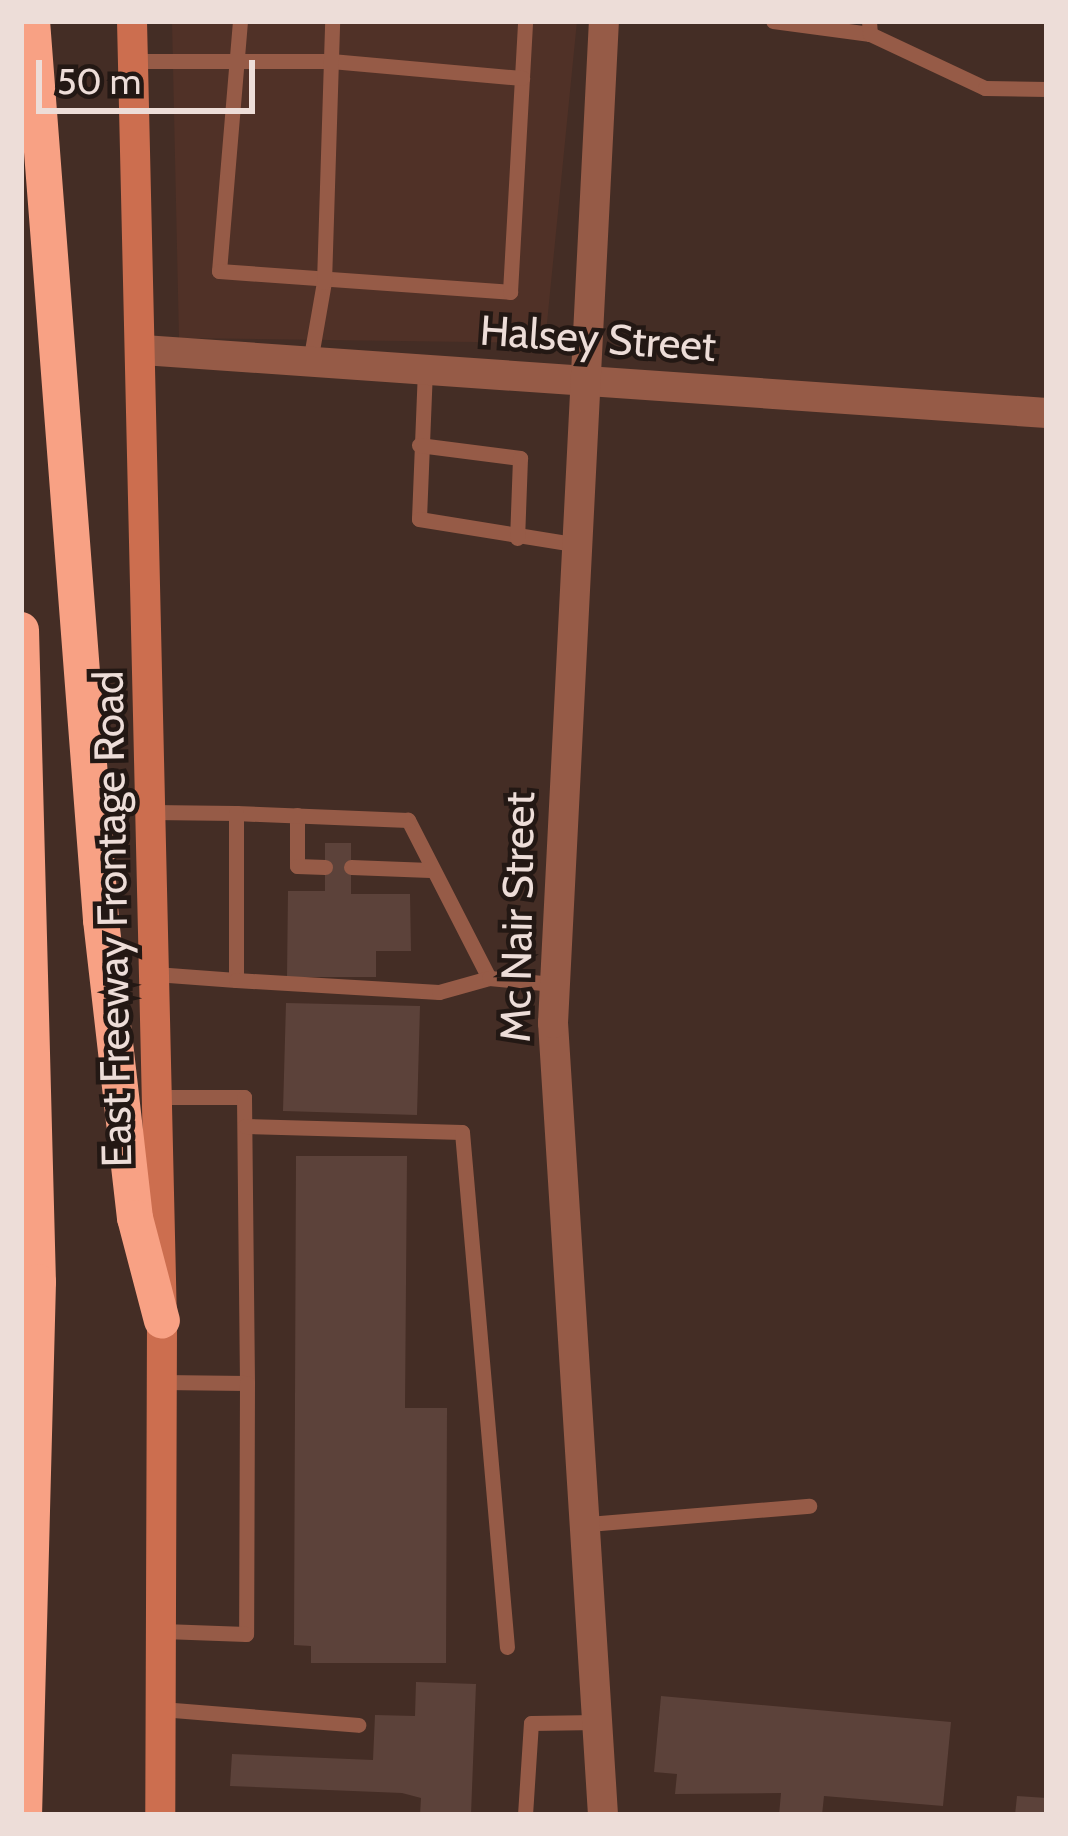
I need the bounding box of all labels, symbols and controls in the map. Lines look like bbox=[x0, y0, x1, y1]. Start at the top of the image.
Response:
scale bar bbox=[42, 36, 261, 110]
text: 50 m bbox=[57, 59, 141, 103]
street label: Halsey Street bbox=[478, 305, 718, 371]
street label: East Freeway Frontage Road bbox=[82, 670, 142, 1168]
street label: Mc Nair Street bbox=[490, 791, 544, 1043]

